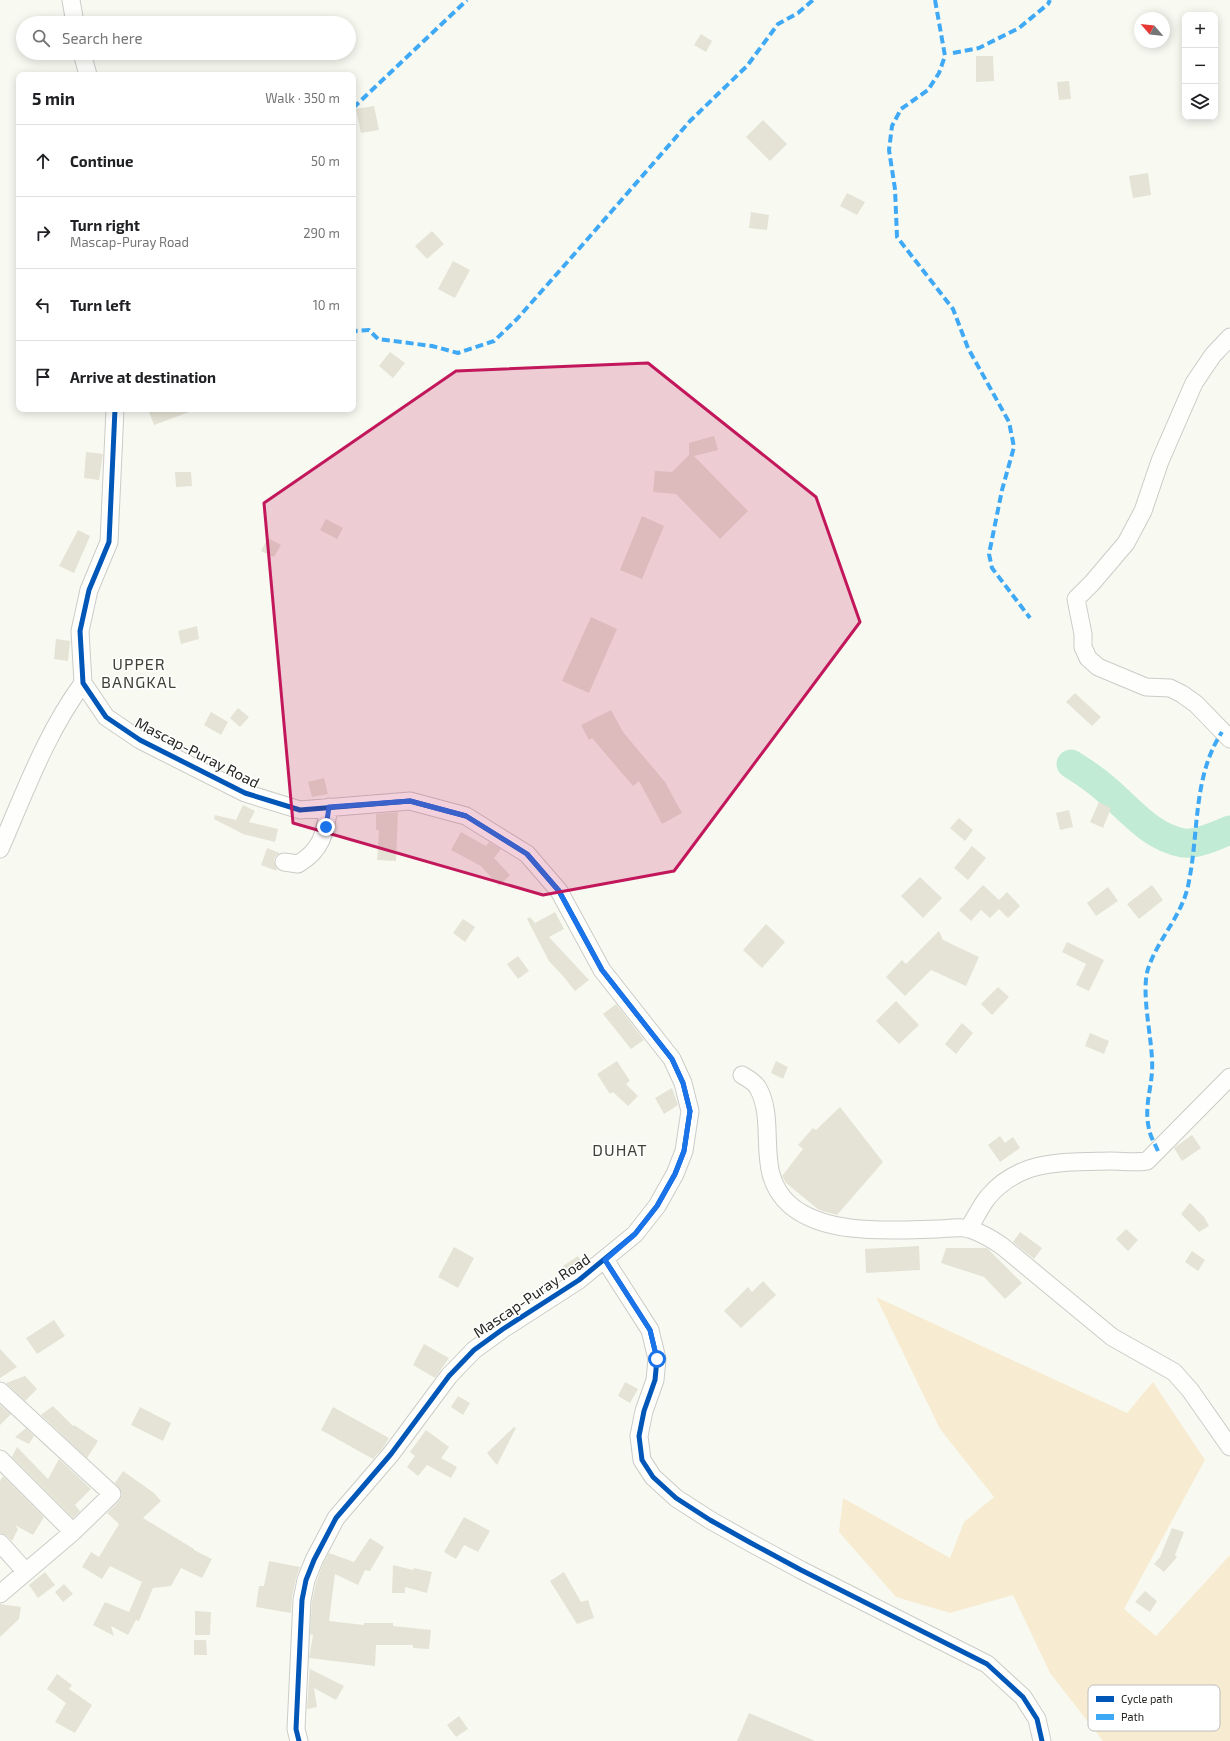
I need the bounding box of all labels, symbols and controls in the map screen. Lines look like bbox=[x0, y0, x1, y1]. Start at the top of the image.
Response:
north arrow bbox=[1134, 12, 1170, 48]
map controls bbox=[1182, 12, 1218, 120]
button: + bbox=[1182, 12, 1218, 48]
search box bbox=[16, 16, 356, 60]
icon: search bbox=[30, 27, 52, 49]
text: Search here bbox=[62, 29, 143, 47]
button: − bbox=[1182, 48, 1218, 84]
button: layers bbox=[1182, 84, 1218, 120]
text: 5 min bbox=[32, 88, 75, 108]
text: Walk · 350 m bbox=[265, 90, 340, 106]
icon: ahead bbox=[32, 150, 54, 172]
text: Continue bbox=[70, 152, 133, 170]
text: 50 m bbox=[311, 153, 340, 169]
text: Turn right bbox=[70, 216, 140, 234]
icon: right bbox=[32, 222, 54, 244]
text: 290 m bbox=[303, 225, 340, 241]
text: Mascap-Puray Road bbox=[70, 234, 189, 250]
icon: left bbox=[32, 294, 54, 316]
text: Turn left bbox=[70, 296, 131, 314]
text: 10 m bbox=[313, 297, 340, 313]
icon: arrive bbox=[32, 366, 54, 388]
text: Arrive at destination bbox=[70, 368, 216, 386]
district label: UPPER BANGKAL bbox=[101, 654, 177, 691]
street label: Mascap-Puray Road bbox=[132, 713, 263, 791]
route end bbox=[317, 818, 335, 836]
district label: DUHAT bbox=[592, 1140, 648, 1159]
street label: Mascap-Puray Road bbox=[470, 1249, 593, 1341]
route start bbox=[648, 1350, 666, 1368]
legend bbox=[1088, 1685, 1220, 1731]
text: Cycle path bbox=[1121, 1692, 1173, 1705]
text: Path bbox=[1121, 1710, 1144, 1723]

